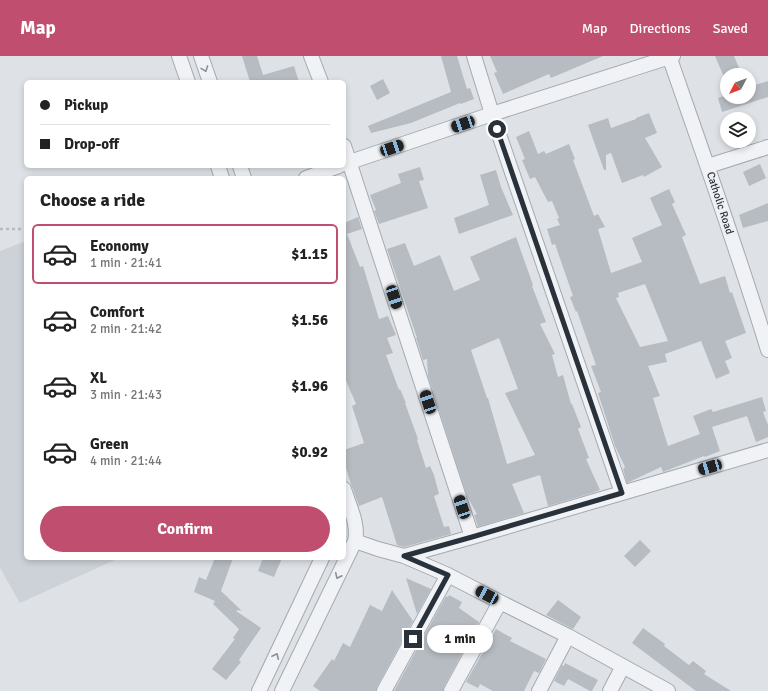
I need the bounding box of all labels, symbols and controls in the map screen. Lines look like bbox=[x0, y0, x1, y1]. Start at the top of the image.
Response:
text: Map bbox=[20, 16, 56, 40]
text: Map bbox=[582, 20, 608, 37]
text: Directions bbox=[630, 20, 691, 37]
text: Saved bbox=[713, 20, 748, 37]
one-way arrow bbox=[201, 65, 209, 72]
north arrow bbox=[720, 68, 756, 104]
map controls bbox=[720, 68, 756, 148]
text: Pickup bbox=[64, 96, 108, 114]
button: layers bbox=[720, 112, 756, 148]
car bbox=[450, 114, 476, 134]
route start bbox=[488, 120, 506, 138]
text: Drop-off bbox=[64, 135, 119, 153]
car bbox=[379, 138, 405, 158]
street label: Catholic Road bbox=[704, 170, 736, 236]
text: Choose a ride bbox=[40, 189, 145, 211]
icon: car bbox=[42, 236, 78, 272]
text: Economy bbox=[90, 237, 149, 255]
text: $1.15 bbox=[291, 245, 328, 263]
text: 1 min · 21:41 bbox=[90, 255, 162, 271]
car bbox=[385, 284, 403, 310]
icon: car bbox=[42, 302, 78, 338]
text: Comfort bbox=[90, 303, 144, 321]
text: $1.56 bbox=[291, 311, 328, 329]
text: 2 min · 21:42 bbox=[90, 321, 162, 337]
icon: car bbox=[42, 368, 78, 404]
text: XL bbox=[90, 369, 107, 387]
text: $1.96 bbox=[291, 377, 328, 395]
text: 3 min · 21:43 bbox=[90, 387, 162, 403]
car bbox=[419, 389, 437, 415]
icon: car bbox=[42, 434, 78, 470]
text: Green bbox=[90, 435, 129, 453]
text: $0.92 bbox=[291, 443, 328, 461]
text: 4 min · 21:44 bbox=[90, 453, 162, 469]
car bbox=[697, 458, 723, 476]
car bbox=[453, 494, 471, 520]
button: Confirm bbox=[40, 506, 330, 552]
one-way arrow bbox=[335, 572, 343, 579]
car bbox=[474, 584, 500, 606]
callout: 1 min bbox=[427, 625, 493, 653]
route end bbox=[404, 630, 422, 648]
text: 1 min bbox=[444, 631, 476, 647]
one-way arrow bbox=[271, 652, 279, 660]

